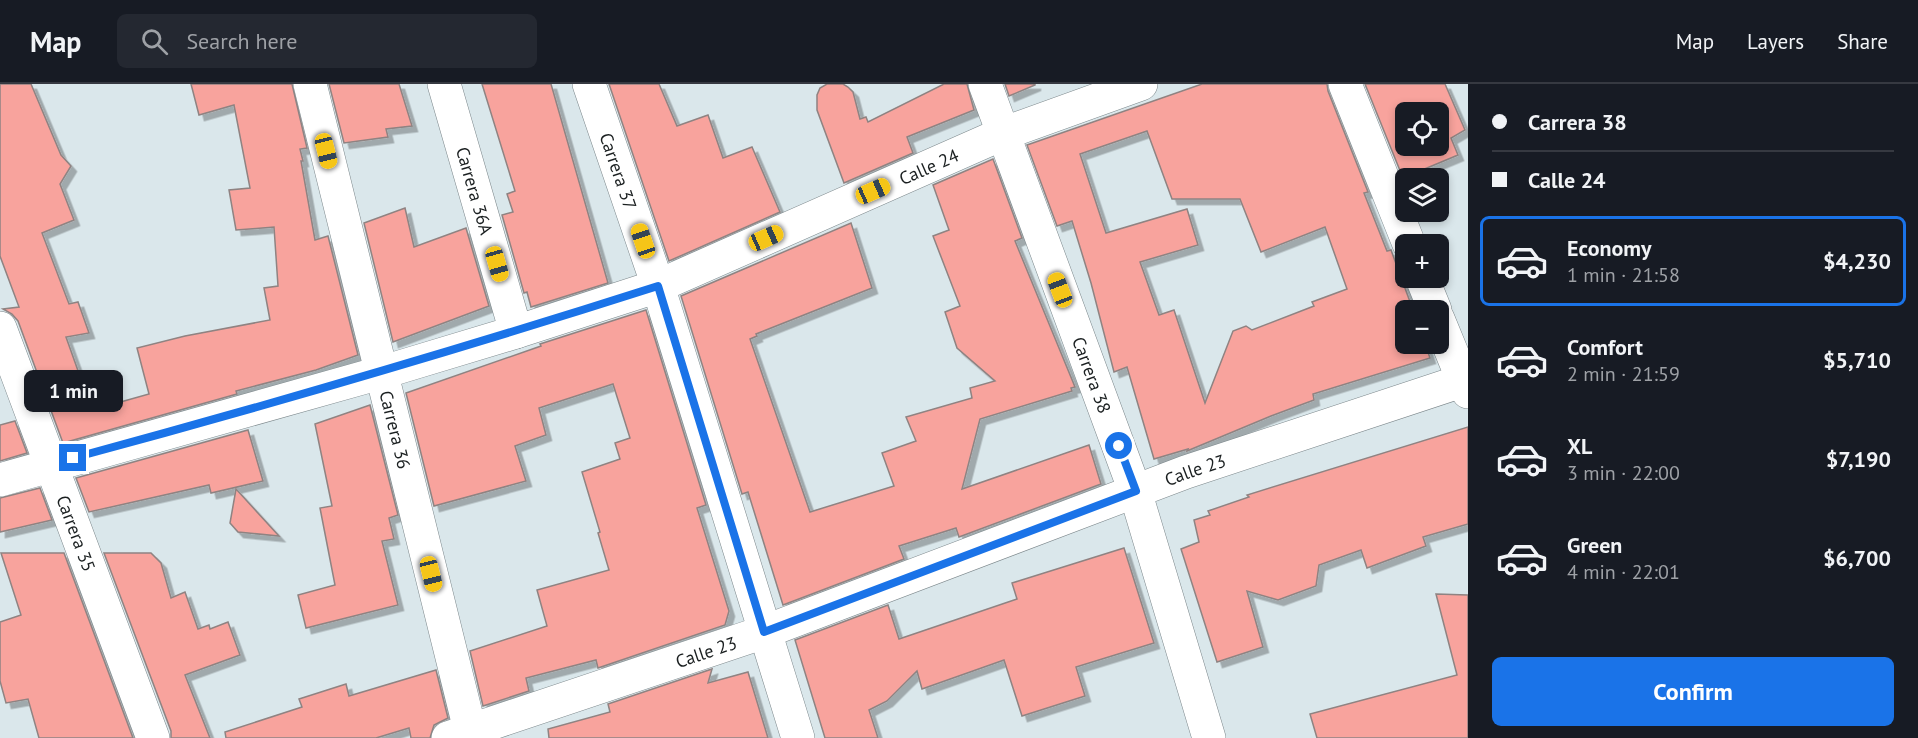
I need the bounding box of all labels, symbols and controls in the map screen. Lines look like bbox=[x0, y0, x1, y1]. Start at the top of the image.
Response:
search box bbox=[117, 14, 537, 68]
text: Map bbox=[30, 23, 81, 60]
icon: search bbox=[138, 25, 171, 58]
text: Search here bbox=[186, 27, 297, 55]
text: Map bbox=[1676, 28, 1714, 55]
text: Layers bbox=[1747, 28, 1804, 55]
text: Share bbox=[1837, 28, 1888, 55]
map controls bbox=[1395, 102, 1449, 354]
button: locate bbox=[1395, 102, 1449, 156]
text: Carrera 38 bbox=[1528, 108, 1627, 136]
street label: Carrera 37 bbox=[595, 130, 643, 213]
car bbox=[313, 131, 339, 171]
street label: Calle 24 bbox=[895, 143, 962, 190]
street label: Carrera 36A bbox=[451, 144, 499, 238]
text: Calle 24 bbox=[1528, 166, 1606, 194]
button: layers bbox=[1395, 168, 1449, 222]
car bbox=[853, 175, 893, 207]
car bbox=[629, 221, 657, 261]
car bbox=[746, 222, 786, 254]
button: + bbox=[1395, 234, 1449, 288]
icon: car bbox=[1495, 234, 1549, 288]
text: Economy bbox=[1567, 234, 1651, 262]
car bbox=[483, 244, 511, 284]
text: $4,230 bbox=[1823, 247, 1891, 275]
text: 1 min · 21:58 bbox=[1567, 262, 1680, 288]
car bbox=[1045, 270, 1075, 310]
button: − bbox=[1395, 300, 1449, 354]
street label: Carrera 38 bbox=[1068, 333, 1117, 416]
icon: car bbox=[1495, 333, 1549, 387]
text: Comfort bbox=[1567, 333, 1643, 361]
text: $5,710 bbox=[1823, 346, 1891, 374]
text: 2 min · 21:59 bbox=[1567, 361, 1680, 387]
callout: 1 min bbox=[23, 371, 122, 413]
text: 1 min bbox=[49, 378, 98, 404]
street label: Carrera 36 bbox=[375, 388, 416, 471]
route start bbox=[1105, 432, 1132, 459]
icon: car bbox=[1495, 432, 1549, 486]
text: XL bbox=[1567, 432, 1592, 460]
route end bbox=[59, 444, 86, 471]
text: $7,190 bbox=[1826, 445, 1891, 473]
street label: Calle 23 bbox=[1161, 448, 1228, 491]
text: 3 min · 22:00 bbox=[1567, 460, 1680, 486]
street label: Carrera 35 bbox=[52, 492, 101, 575]
icon: car bbox=[1495, 531, 1549, 585]
text: Green bbox=[1567, 531, 1622, 559]
text: $6,700 bbox=[1823, 544, 1891, 572]
car bbox=[418, 554, 444, 594]
text: 4 min · 22:01 bbox=[1567, 559, 1680, 585]
street label: Calle 23 bbox=[672, 631, 739, 672]
button: Confirm bbox=[1492, 657, 1894, 726]

